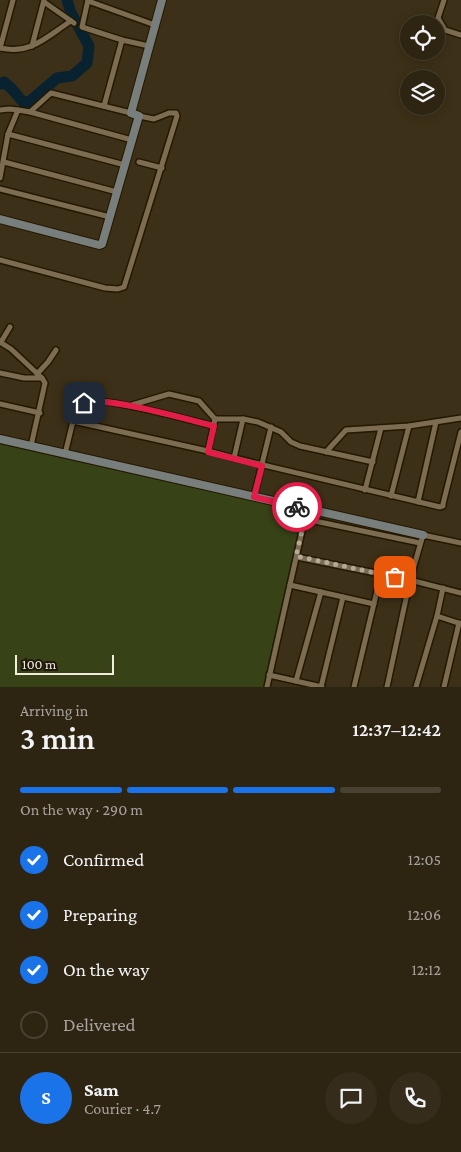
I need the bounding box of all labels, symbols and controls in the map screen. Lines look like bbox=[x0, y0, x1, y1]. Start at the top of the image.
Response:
map controls bbox=[400, 15, 445, 115]
button: locate bbox=[400, 15, 445, 60]
button: layers bbox=[400, 70, 445, 115]
pin bbox=[63, 382, 105, 424]
icon: home bbox=[70, 389, 98, 417]
courier bbox=[272, 482, 322, 532]
icon: bike bbox=[283, 493, 311, 521]
pin bbox=[374, 556, 416, 598]
icon: bag bbox=[381, 563, 409, 591]
scale bar bbox=[15, 652, 114, 675]
text: 100 m bbox=[22, 656, 56, 672]
text: Arriving in bbox=[20, 702, 88, 719]
text: 12:37–12:42 bbox=[352, 719, 441, 740]
text: 3 min bbox=[20, 720, 95, 756]
text: On the way · 290 m bbox=[20, 801, 143, 818]
icon: check bbox=[20, 846, 48, 874]
text: Confirmed bbox=[63, 849, 144, 870]
text: 12:05 bbox=[408, 851, 441, 868]
icon: check bbox=[20, 901, 48, 929]
text: Preparing bbox=[63, 904, 137, 925]
text: 12:06 bbox=[407, 906, 441, 923]
icon: check bbox=[20, 956, 48, 984]
text: On the way bbox=[63, 959, 149, 980]
text: 12:12 bbox=[411, 961, 441, 978]
text: Delivered bbox=[63, 1014, 136, 1035]
button: chat bbox=[325, 1072, 377, 1124]
button: phone bbox=[389, 1072, 441, 1124]
text: Sam bbox=[84, 1079, 119, 1100]
text: S bbox=[41, 1087, 51, 1108]
text: Courier · 4.7 bbox=[84, 1100, 161, 1117]

